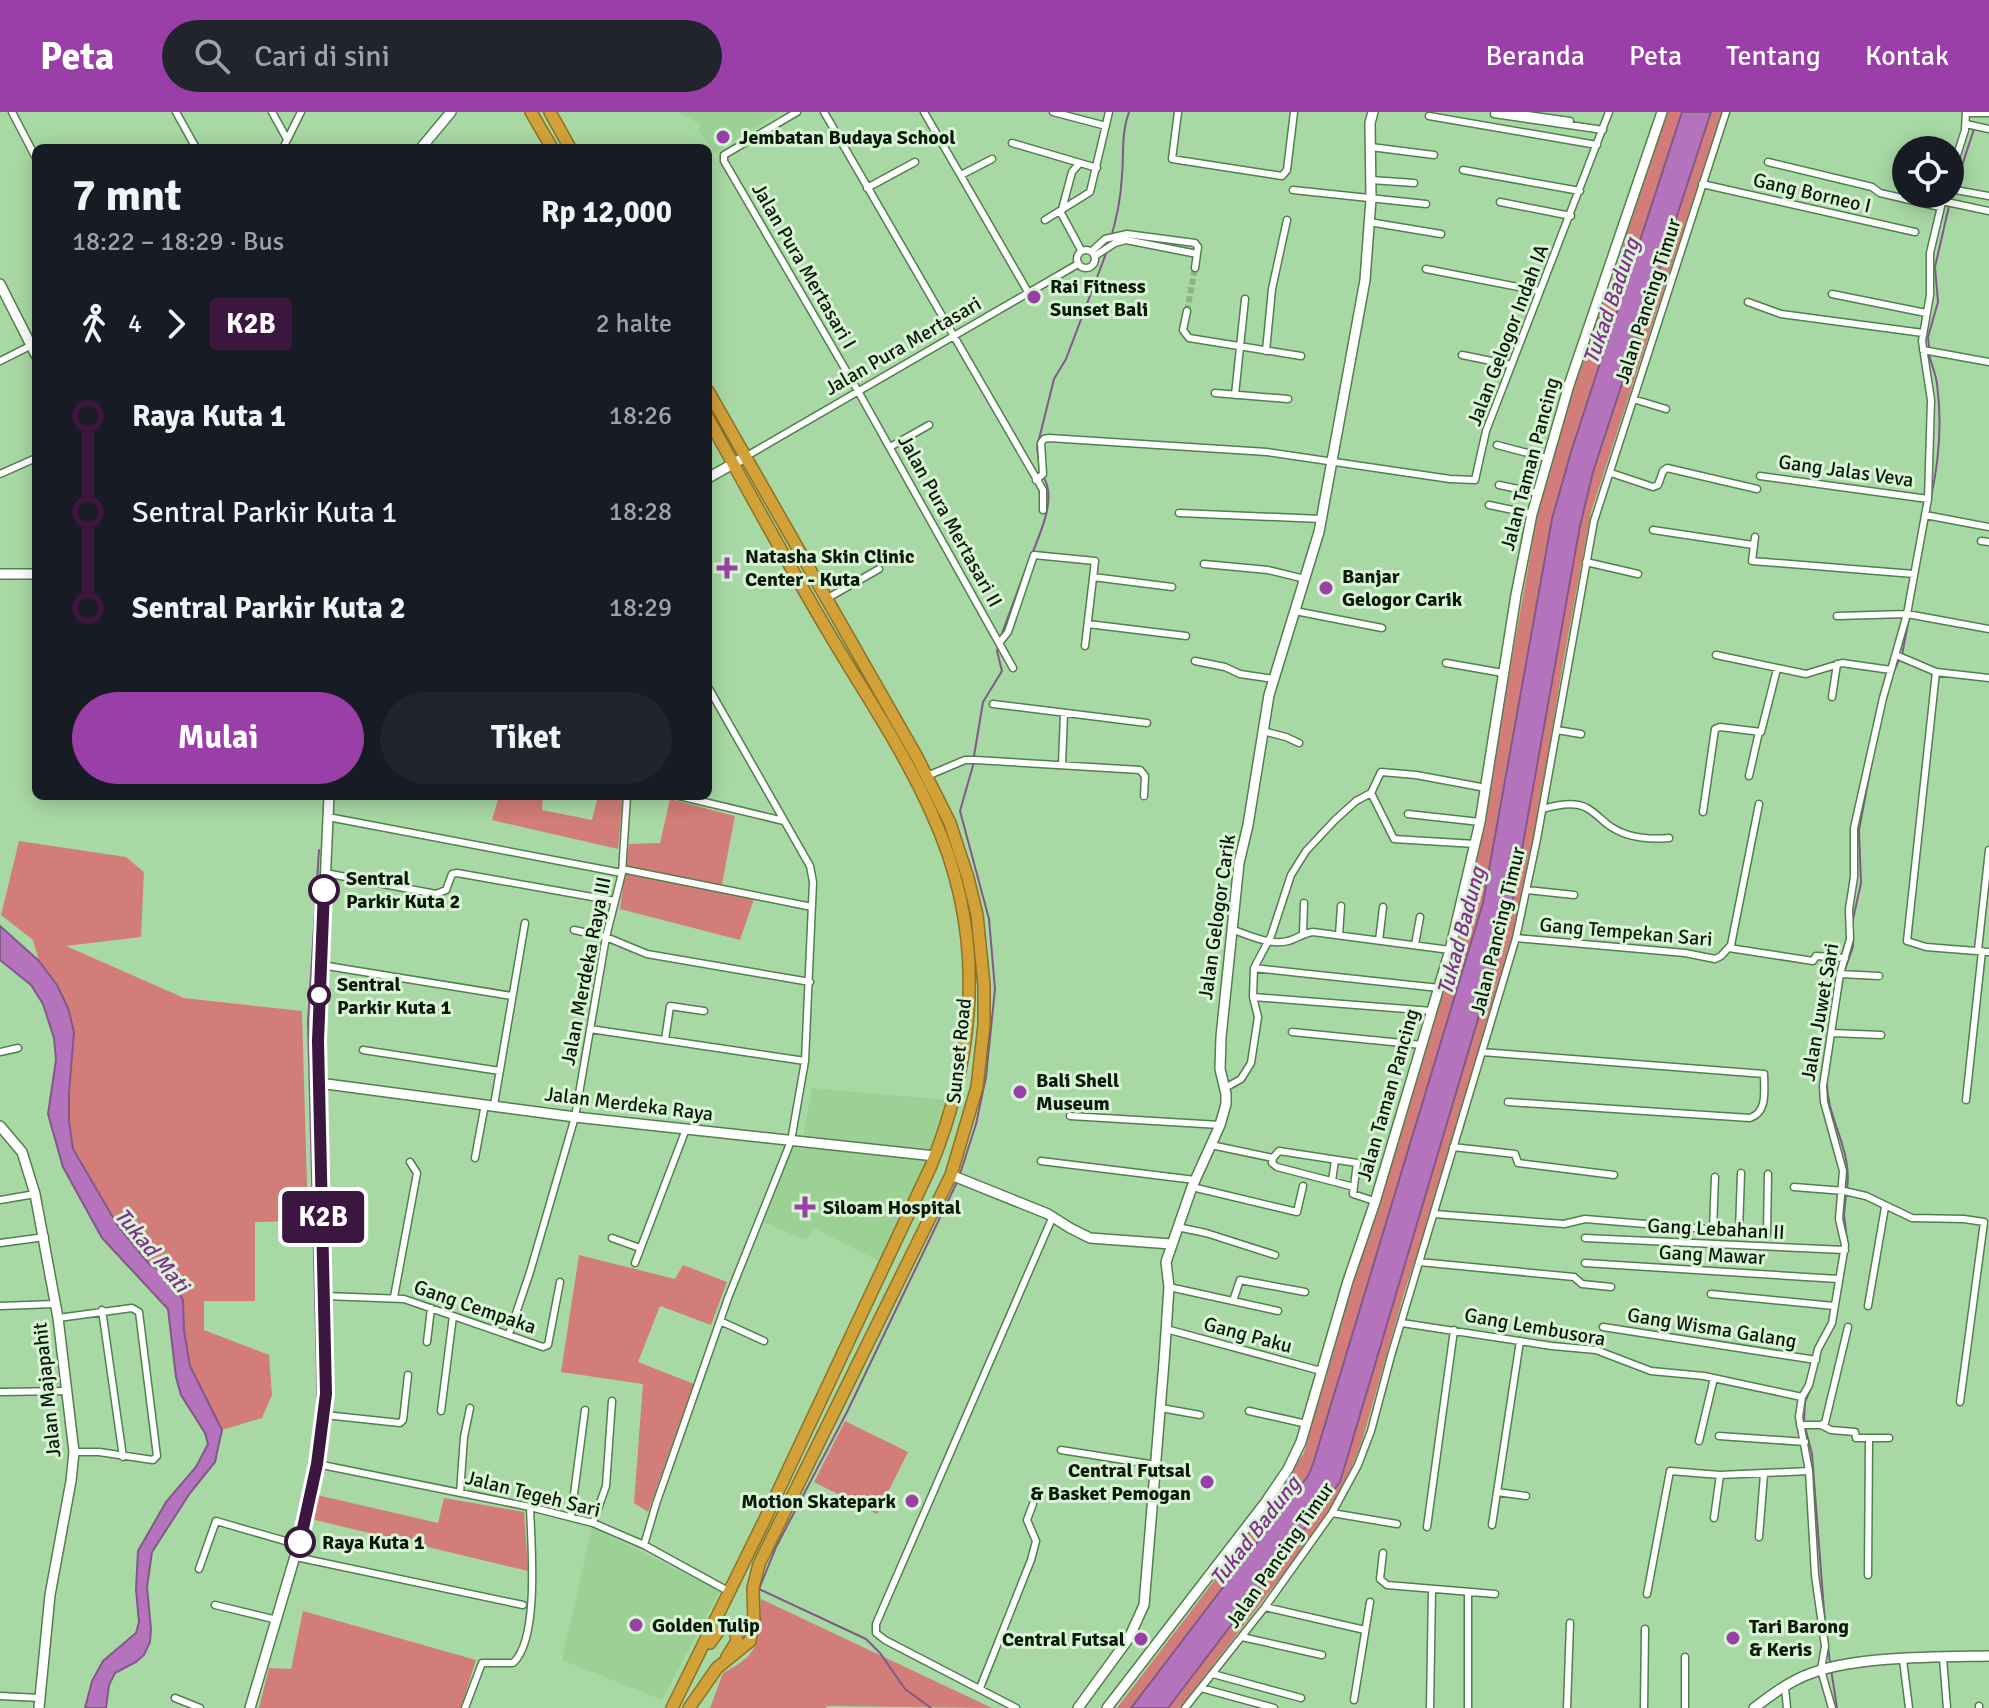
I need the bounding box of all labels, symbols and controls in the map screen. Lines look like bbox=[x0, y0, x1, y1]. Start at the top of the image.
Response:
search box bbox=[162, 20, 722, 92]
text: Peta bbox=[40, 33, 114, 80]
icon: search bbox=[190, 34, 234, 78]
text: Cari di sini bbox=[254, 38, 390, 75]
text: Beranda bbox=[1485, 39, 1585, 73]
text: Peta bbox=[1629, 39, 1682, 73]
text: Tentang bbox=[1726, 39, 1821, 73]
text: Kontak bbox=[1865, 39, 1949, 73]
place label: Jembatan Budaya School bbox=[739, 125, 955, 150]
marker: Jembatan Budaya School bbox=[714, 128, 732, 146]
map controls bbox=[1892, 136, 1964, 208]
button: locate bbox=[1892, 136, 1964, 208]
street label: Gang Borneo I bbox=[1751, 167, 1873, 219]
text: 7 mnt bbox=[72, 169, 182, 223]
street label: Jalan Pura Mertasari I bbox=[746, 179, 862, 353]
text: Rp 12,000 bbox=[541, 194, 672, 231]
street label: Jalan Pancing Timur bbox=[1609, 215, 1687, 387]
text: 18:22 – 18:29 · Bus bbox=[72, 226, 284, 258]
water label: Tukad Badung bbox=[1577, 232, 1646, 367]
street label: Jalan Gelogor Indah IA bbox=[1462, 241, 1554, 429]
place label: Rai Fitness Sunset Bali bbox=[1050, 274, 1148, 322]
marker: Rai Fitness Sunset Bali bbox=[1025, 288, 1043, 306]
street label: Jalan Pura Mertasari bbox=[820, 291, 986, 401]
icon: walk bbox=[72, 302, 116, 346]
icon: forward bbox=[154, 302, 198, 346]
text: K2B bbox=[226, 307, 276, 341]
text: 4 bbox=[128, 308, 142, 340]
text: 2 halte bbox=[596, 308, 672, 340]
street label: Jalan Taman Pancing bbox=[1495, 375, 1565, 553]
text: Raya Kuta 1 bbox=[132, 398, 286, 435]
text: 18:26 bbox=[609, 400, 672, 432]
street label: Jalan Pura Mertasari II bbox=[892, 431, 1008, 611]
street label: Gang Jalas Veva bbox=[1777, 449, 1915, 493]
text: Sentral Parkir Kuta 1 bbox=[132, 494, 397, 531]
text: 18:28 bbox=[609, 496, 672, 528]
place label: Natasha Skin Clinic Center - Kuta bbox=[745, 544, 915, 592]
marker: Natasha Skin Clinic Center - Kuta bbox=[716, 557, 738, 579]
place label: Banjar Gelogor Carik bbox=[1342, 564, 1463, 612]
marker: Banjar Gelogor Carik bbox=[1317, 579, 1335, 597]
text: Sentral Parkir Kuta 2 bbox=[132, 590, 406, 627]
text: 18:29 bbox=[609, 592, 672, 624]
button: Mulai bbox=[72, 692, 364, 784]
button: Tiket bbox=[380, 692, 672, 784]
street label: Jalan Gelogor Carik bbox=[1193, 833, 1241, 1001]
street label: Jalan Pancing Timur bbox=[1465, 844, 1531, 1018]
water label: Tukad Badung bbox=[1431, 862, 1492, 998]
place label: Sentral Parkir Kuta 2 bbox=[346, 866, 460, 914]
marker: Sentral Parkir Kuta 2 bbox=[309, 875, 339, 905]
street label: Jalan Merdeka Raya III bbox=[555, 875, 617, 1067]
street label: Gang Tempekan Sari bbox=[1539, 912, 1713, 952]
street label: Jalan Juwet Sari bbox=[1796, 941, 1844, 1083]
place label: Sentral Parkir Kuta 1 bbox=[337, 972, 451, 1020]
marker: Sentral Parkir Kuta 1 bbox=[308, 984, 330, 1006]
street label: Sunset Road bbox=[941, 997, 977, 1105]
street label: Jalan Taman Pancing bbox=[1351, 1006, 1425, 1184]
place label: Bali Shell Museum bbox=[1036, 1068, 1119, 1116]
street label: Jalan Merdeka Raya bbox=[543, 1081, 715, 1127]
marker: Bali Shell Museum bbox=[1011, 1083, 1029, 1101]
line badge: K2B bbox=[277, 1191, 369, 1243]
place label: Siloam Hospital bbox=[823, 1195, 961, 1220]
marker: Siloam Hospital bbox=[794, 1196, 816, 1218]
text: K2B bbox=[298, 1200, 348, 1234]
water label: Tukad Mati bbox=[109, 1202, 196, 1299]
street label: Gang Lebahan II bbox=[1647, 1213, 1785, 1245]
street label: Gang Mawar bbox=[1658, 1240, 1767, 1270]
street label: Gang Cempaka bbox=[411, 1274, 539, 1340]
street label: Gang Lembusora bbox=[1463, 1302, 1607, 1352]
street label: Gang Wisma Galang bbox=[1626, 1302, 1798, 1354]
street label: Gang Paku bbox=[1201, 1311, 1295, 1359]
street label: Jalan Majapahit bbox=[27, 1321, 67, 1459]
place label: Central Futsal & Basket Pemogan bbox=[1030, 1458, 1191, 1506]
street label: Jalan Tegeh Sari bbox=[463, 1465, 603, 1523]
water label: Tukad Badung bbox=[1204, 1469, 1308, 1591]
marker: Central Futsal & Basket Pemogan bbox=[1198, 1473, 1216, 1491]
street label: Jalan Pancing Timur bbox=[1220, 1477, 1340, 1633]
place label: Motion Skatepark bbox=[741, 1489, 897, 1514]
marker: Motion Skatepark bbox=[903, 1492, 921, 1510]
marker: Raya Kuta 1 bbox=[285, 1527, 315, 1557]
place label: Raya Kuta 1 bbox=[322, 1530, 425, 1555]
place label: Golden Tulip bbox=[652, 1613, 760, 1638]
place label: Tari Barong & Keris bbox=[1749, 1614, 1849, 1662]
marker: Golden Tulip bbox=[627, 1616, 645, 1634]
place label: Central Futsal bbox=[1002, 1627, 1125, 1652]
marker: Tari Barong & Keris bbox=[1724, 1629, 1742, 1647]
marker: Central Futsal bbox=[1132, 1630, 1150, 1648]

